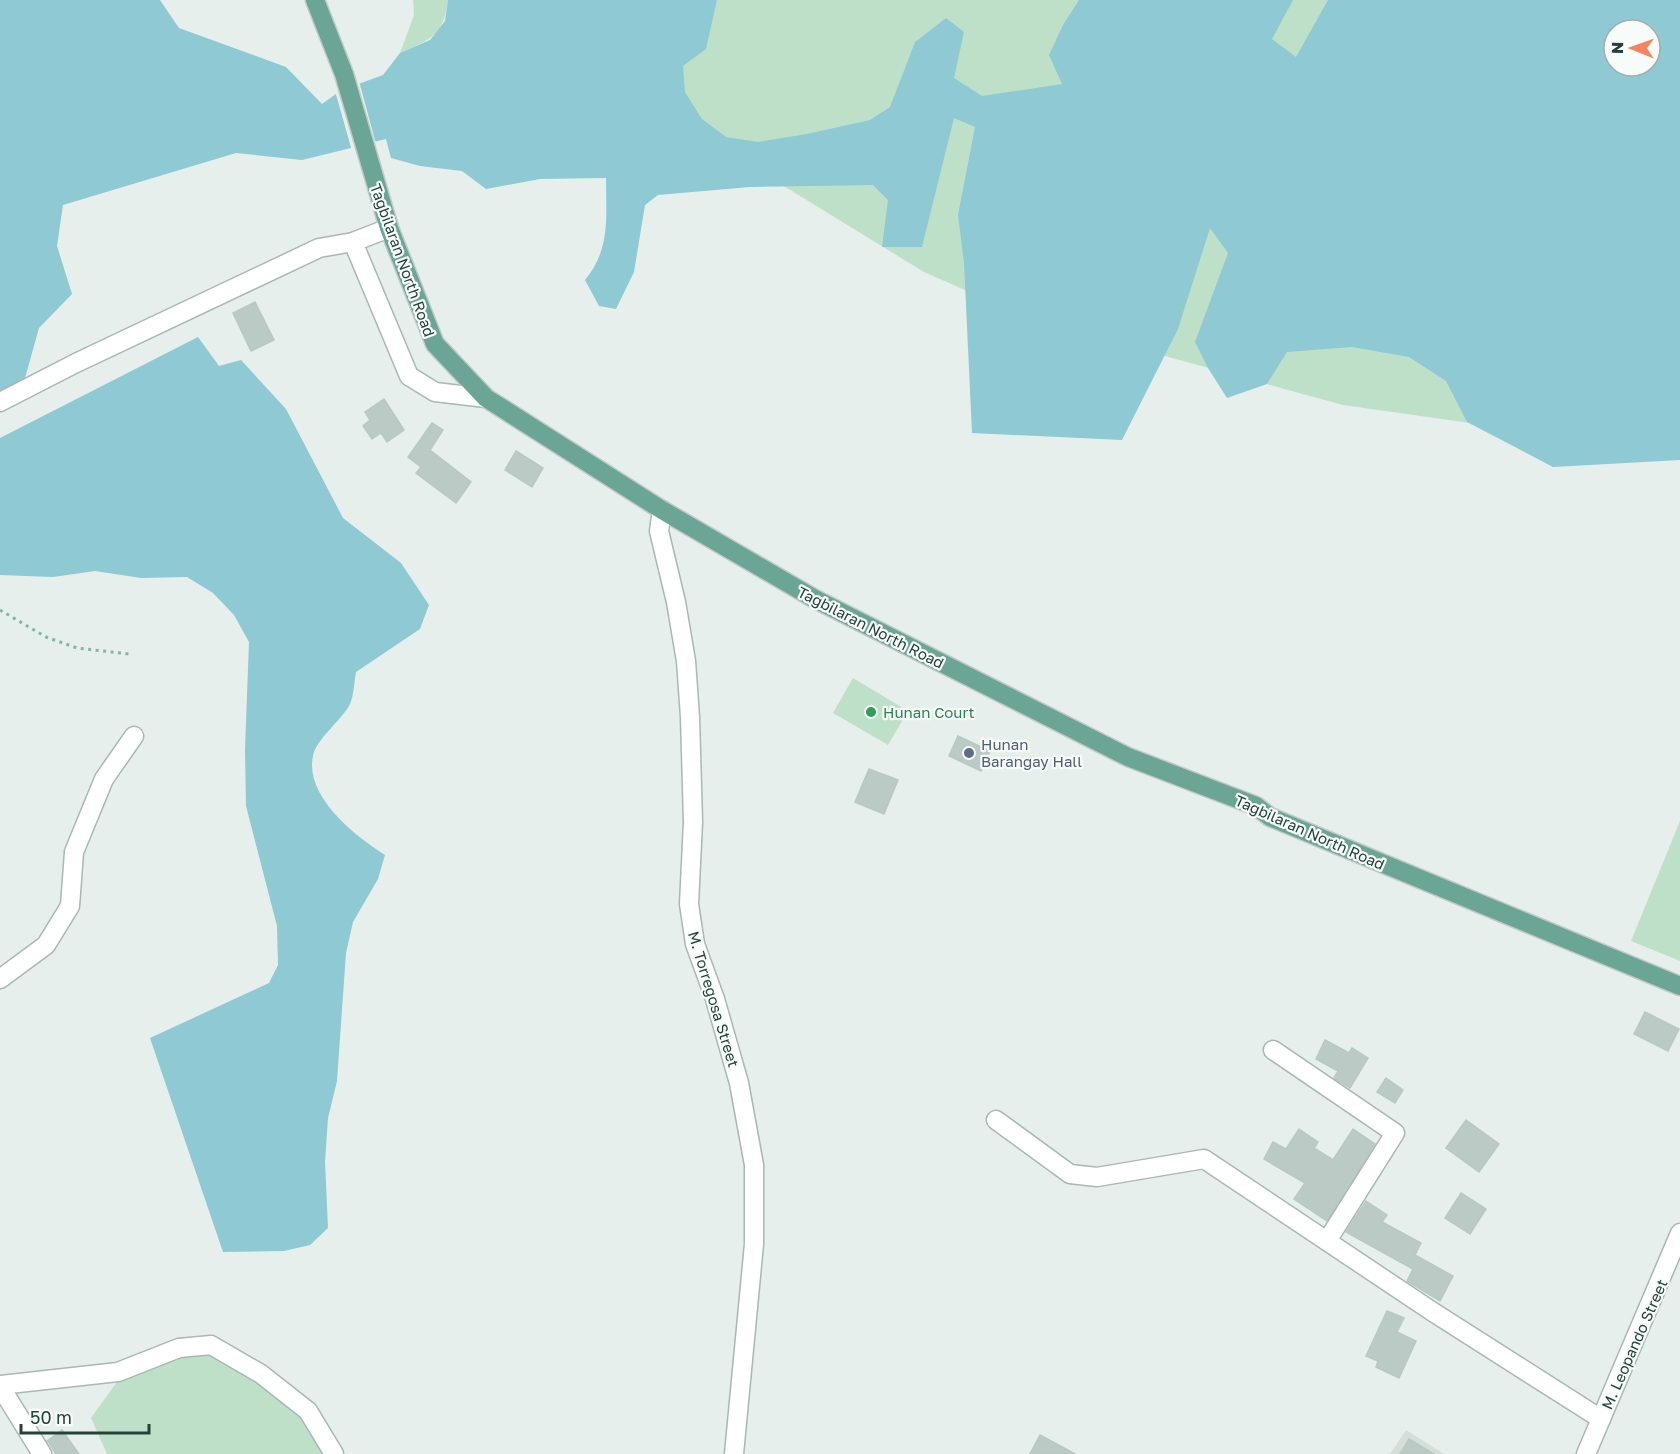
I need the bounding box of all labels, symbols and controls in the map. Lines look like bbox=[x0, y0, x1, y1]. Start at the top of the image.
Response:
north arrow bbox=[1602, 18, 1662, 78]
text: N bbox=[1607, 41, 1627, 54]
street label: Tagbilaran North Road bbox=[367, 181, 439, 339]
street label: Tagbilaran North Road bbox=[795, 582, 947, 672]
place label: Hunan Court bbox=[883, 703, 975, 721]
marker: Hunan Court bbox=[864, 705, 878, 719]
place label: Hunan Barangay Hall bbox=[981, 735, 1082, 770]
marker: Hunan Barangay Hall bbox=[962, 746, 976, 760]
street label: Tagbilaran North Road bbox=[1233, 791, 1387, 873]
street label: M. Torregosa Street bbox=[685, 929, 743, 1069]
street label: M. Leopando Street bbox=[1597, 1276, 1671, 1412]
scale bar bbox=[21, 1397, 148, 1435]
text: 50 m bbox=[30, 1406, 72, 1428]

